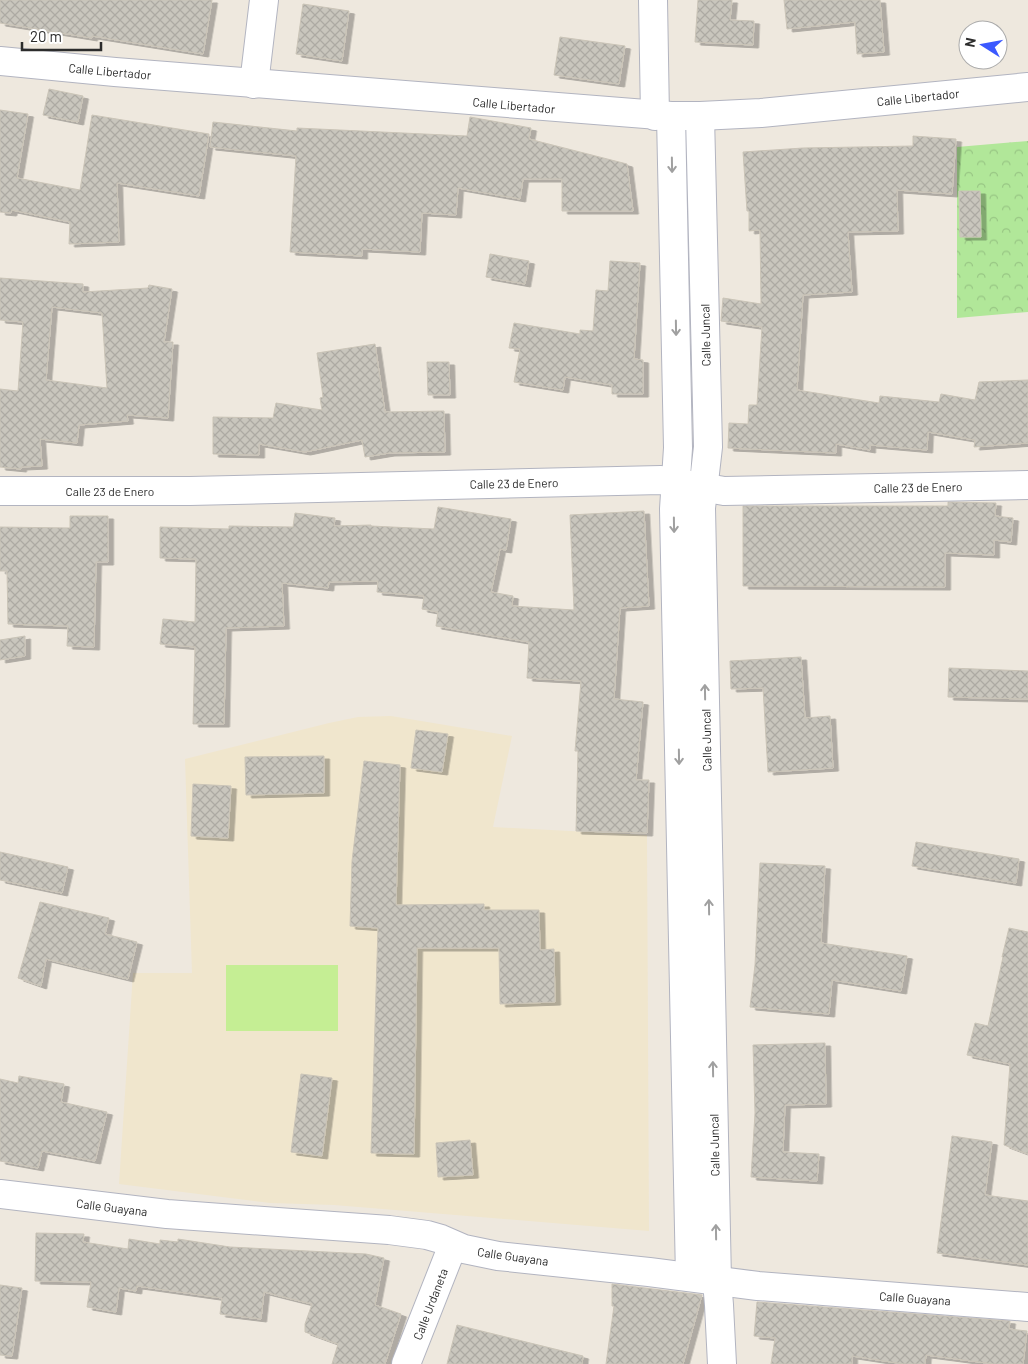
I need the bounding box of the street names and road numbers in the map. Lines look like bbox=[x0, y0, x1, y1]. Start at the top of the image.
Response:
street label: Calle Libertador bbox=[68, 60, 153, 82]
street label: Calle Libertador bbox=[876, 86, 961, 108]
street label: Calle Libertador bbox=[472, 94, 557, 116]
street label: Calle Juncal bbox=[697, 304, 713, 366]
street label: Calle 23 de Enero bbox=[469, 475, 559, 491]
street label: Calle 23 de Enero bbox=[873, 479, 963, 495]
street label: Calle 23 de Enero bbox=[66, 484, 154, 498]
street label: Calle Juncal bbox=[698, 709, 714, 771]
street label: Calle Juncal bbox=[706, 1114, 722, 1176]
street label: Calle Guayana bbox=[76, 1196, 148, 1218]
street label: Calle Guayana bbox=[477, 1244, 549, 1268]
street label: Calle Urdaneta bbox=[410, 1266, 450, 1342]
street label: Calle Guayana bbox=[879, 1289, 951, 1307]

